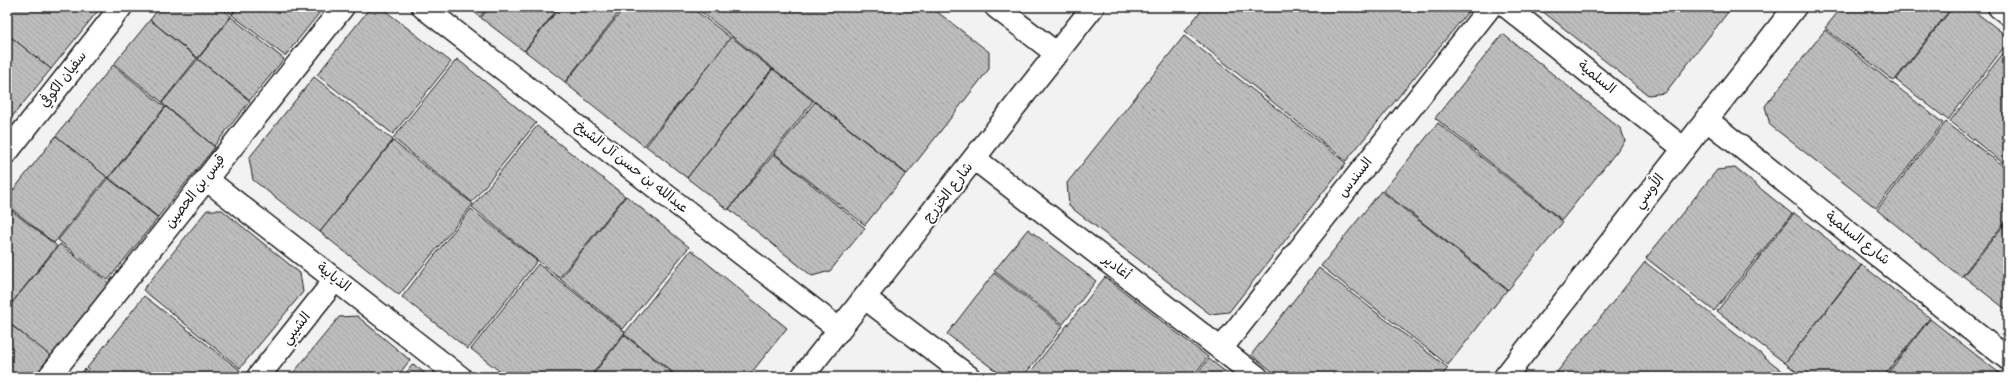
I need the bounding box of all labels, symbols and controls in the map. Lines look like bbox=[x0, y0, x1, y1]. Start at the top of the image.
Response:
street label: سفيان الكوفي bbox=[36, 47, 92, 113]
street label: السلمية bbox=[1573, 56, 1619, 100]
street label: عبدالله بن حسن آل الشيخ bbox=[570, 117, 692, 219]
street label: قيس بن الحصين bbox=[161, 151, 231, 233]
street label: السندس bbox=[1334, 154, 1378, 202]
street label: شارع الخزرج bbox=[919, 159, 979, 227]
street label: الأوسي bbox=[1629, 170, 1671, 214]
street label: شارع السلمية bbox=[1820, 207, 1894, 271]
street label: أغادير bbox=[1097, 250, 1135, 286]
street label: الذيابية bbox=[312, 258, 354, 298]
street label: الشيبي bbox=[278, 308, 317, 350]

